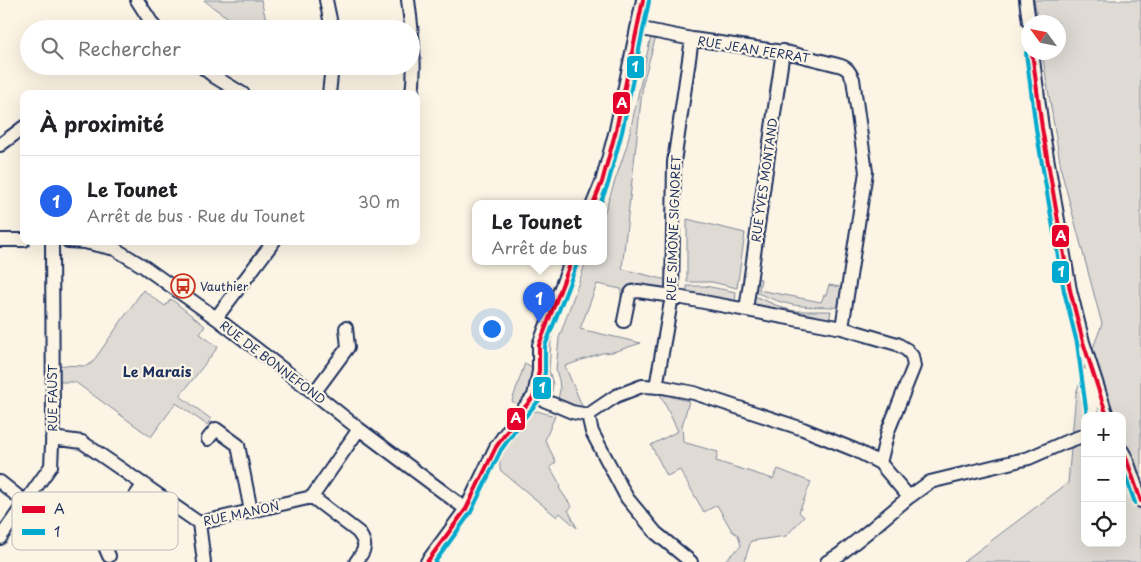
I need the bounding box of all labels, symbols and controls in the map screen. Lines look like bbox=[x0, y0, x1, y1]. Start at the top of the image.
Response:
north arrow bbox=[1021, 15, 1066, 60]
search box bbox=[20, 20, 420, 75]
street label: RUE JEAN FERRAT bbox=[696, 31, 812, 67]
icon: search bbox=[38, 34, 66, 62]
text: Rechercher bbox=[78, 34, 181, 62]
line badge: 1 bbox=[626, 55, 645, 79]
text: 1 bbox=[632, 56, 639, 77]
line badge: A bbox=[612, 91, 631, 115]
text: A bbox=[616, 92, 628, 113]
text: À proximité bbox=[40, 107, 164, 139]
street label: RUE YVES MONTAND bbox=[746, 117, 782, 243]
street label: RUE SIMONE SIGNORET bbox=[661, 154, 685, 301]
text: Le Tounet bbox=[87, 175, 178, 203]
text: 1 bbox=[52, 189, 60, 213]
text: 30 m bbox=[358, 189, 400, 213]
popup bbox=[472, 200, 607, 265]
text: Arrêt de bus · Rue du Tounet bbox=[87, 203, 305, 227]
text: Le Tounet bbox=[492, 207, 583, 235]
line badge: A bbox=[1051, 224, 1070, 248]
text: A bbox=[1055, 225, 1067, 246]
text: Arrêt de bus bbox=[492, 235, 587, 259]
line badge: 1 bbox=[1051, 260, 1070, 284]
text: 1 bbox=[1058, 261, 1065, 282]
bus stop icon: Vauthier bbox=[170, 273, 196, 299]
place label: Vauthier bbox=[200, 277, 249, 295]
pin: 1 bbox=[523, 282, 555, 323]
street label: RUE DE BONNEFOND bbox=[216, 316, 330, 408]
your location bbox=[479, 316, 505, 342]
district label: Le Marais bbox=[123, 361, 192, 382]
street label: RUE FAUST bbox=[43, 363, 61, 432]
line badge: 1 bbox=[532, 376, 552, 400]
text: 1 bbox=[539, 377, 546, 398]
line badge: A bbox=[506, 407, 526, 431]
text: A bbox=[510, 407, 522, 428]
map controls bbox=[1081, 412, 1126, 547]
button: + bbox=[1081, 412, 1126, 457]
button: − bbox=[1081, 457, 1126, 502]
legend bbox=[12, 492, 178, 550]
street label: RUE MANON bbox=[201, 496, 281, 530]
text: A bbox=[54, 498, 65, 519]
button: locate bbox=[1081, 502, 1126, 547]
text: 1 bbox=[54, 521, 60, 542]

